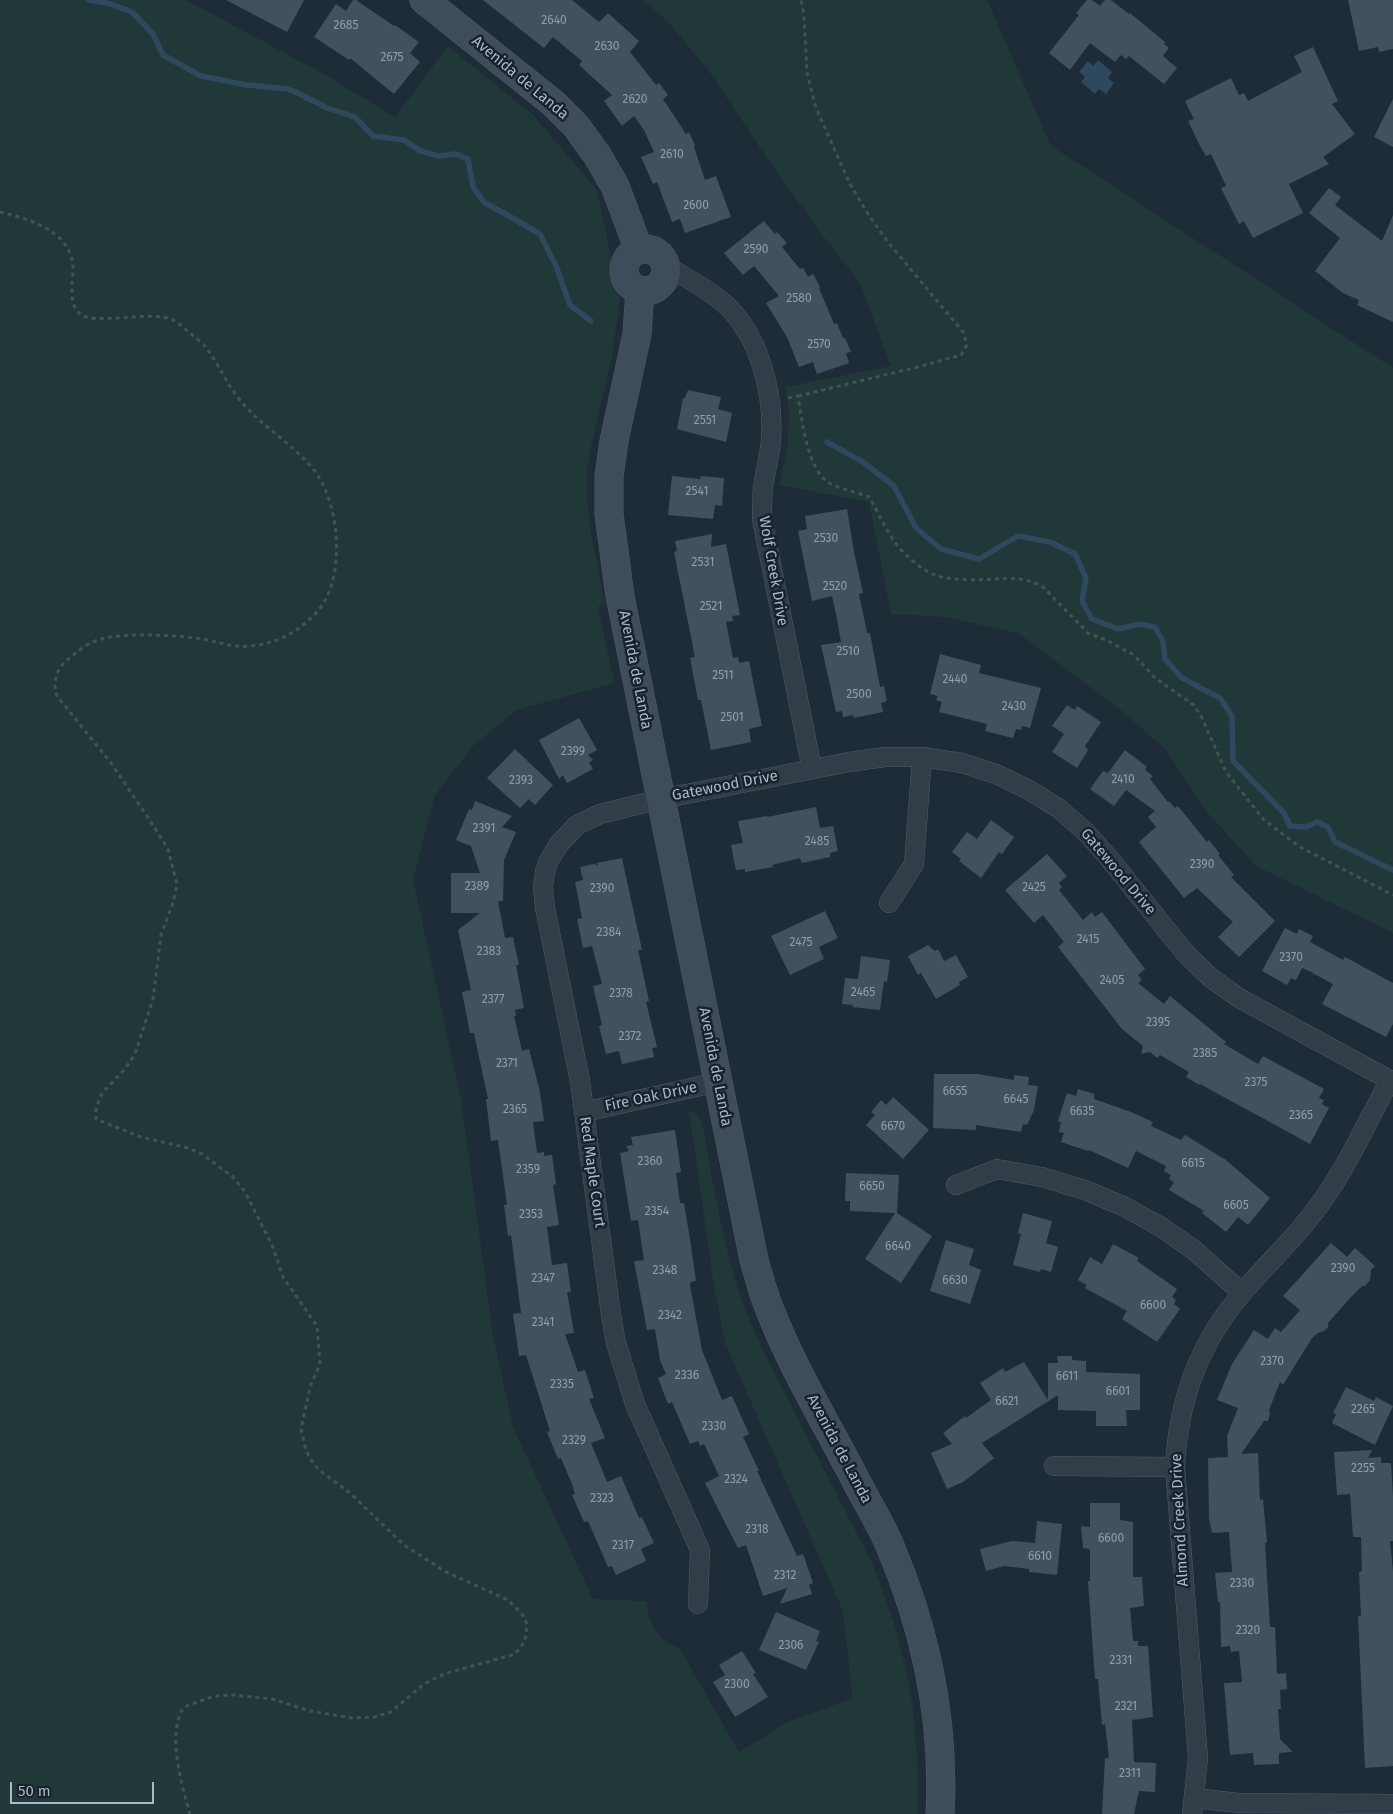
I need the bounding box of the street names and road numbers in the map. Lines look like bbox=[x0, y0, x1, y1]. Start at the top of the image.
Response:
street label: Avenida de Landa bbox=[468, 32, 572, 124]
street label: Wolf Creek Drive bbox=[754, 515, 792, 627]
street label: Avenida de Landa bbox=[615, 609, 655, 731]
street label: Gatewood Drive bbox=[671, 767, 779, 805]
street label: Gatewood Drive bbox=[1077, 825, 1159, 919]
street label: Avenida de Landa bbox=[695, 1006, 735, 1128]
street label: Fire Oak Drive bbox=[603, 1078, 699, 1116]
street label: Red Maple Court bbox=[575, 1115, 609, 1229]
street label: Avenida de Landa bbox=[803, 1391, 875, 1507]
street label: Almond Creek Drive bbox=[1168, 1453, 1192, 1587]

